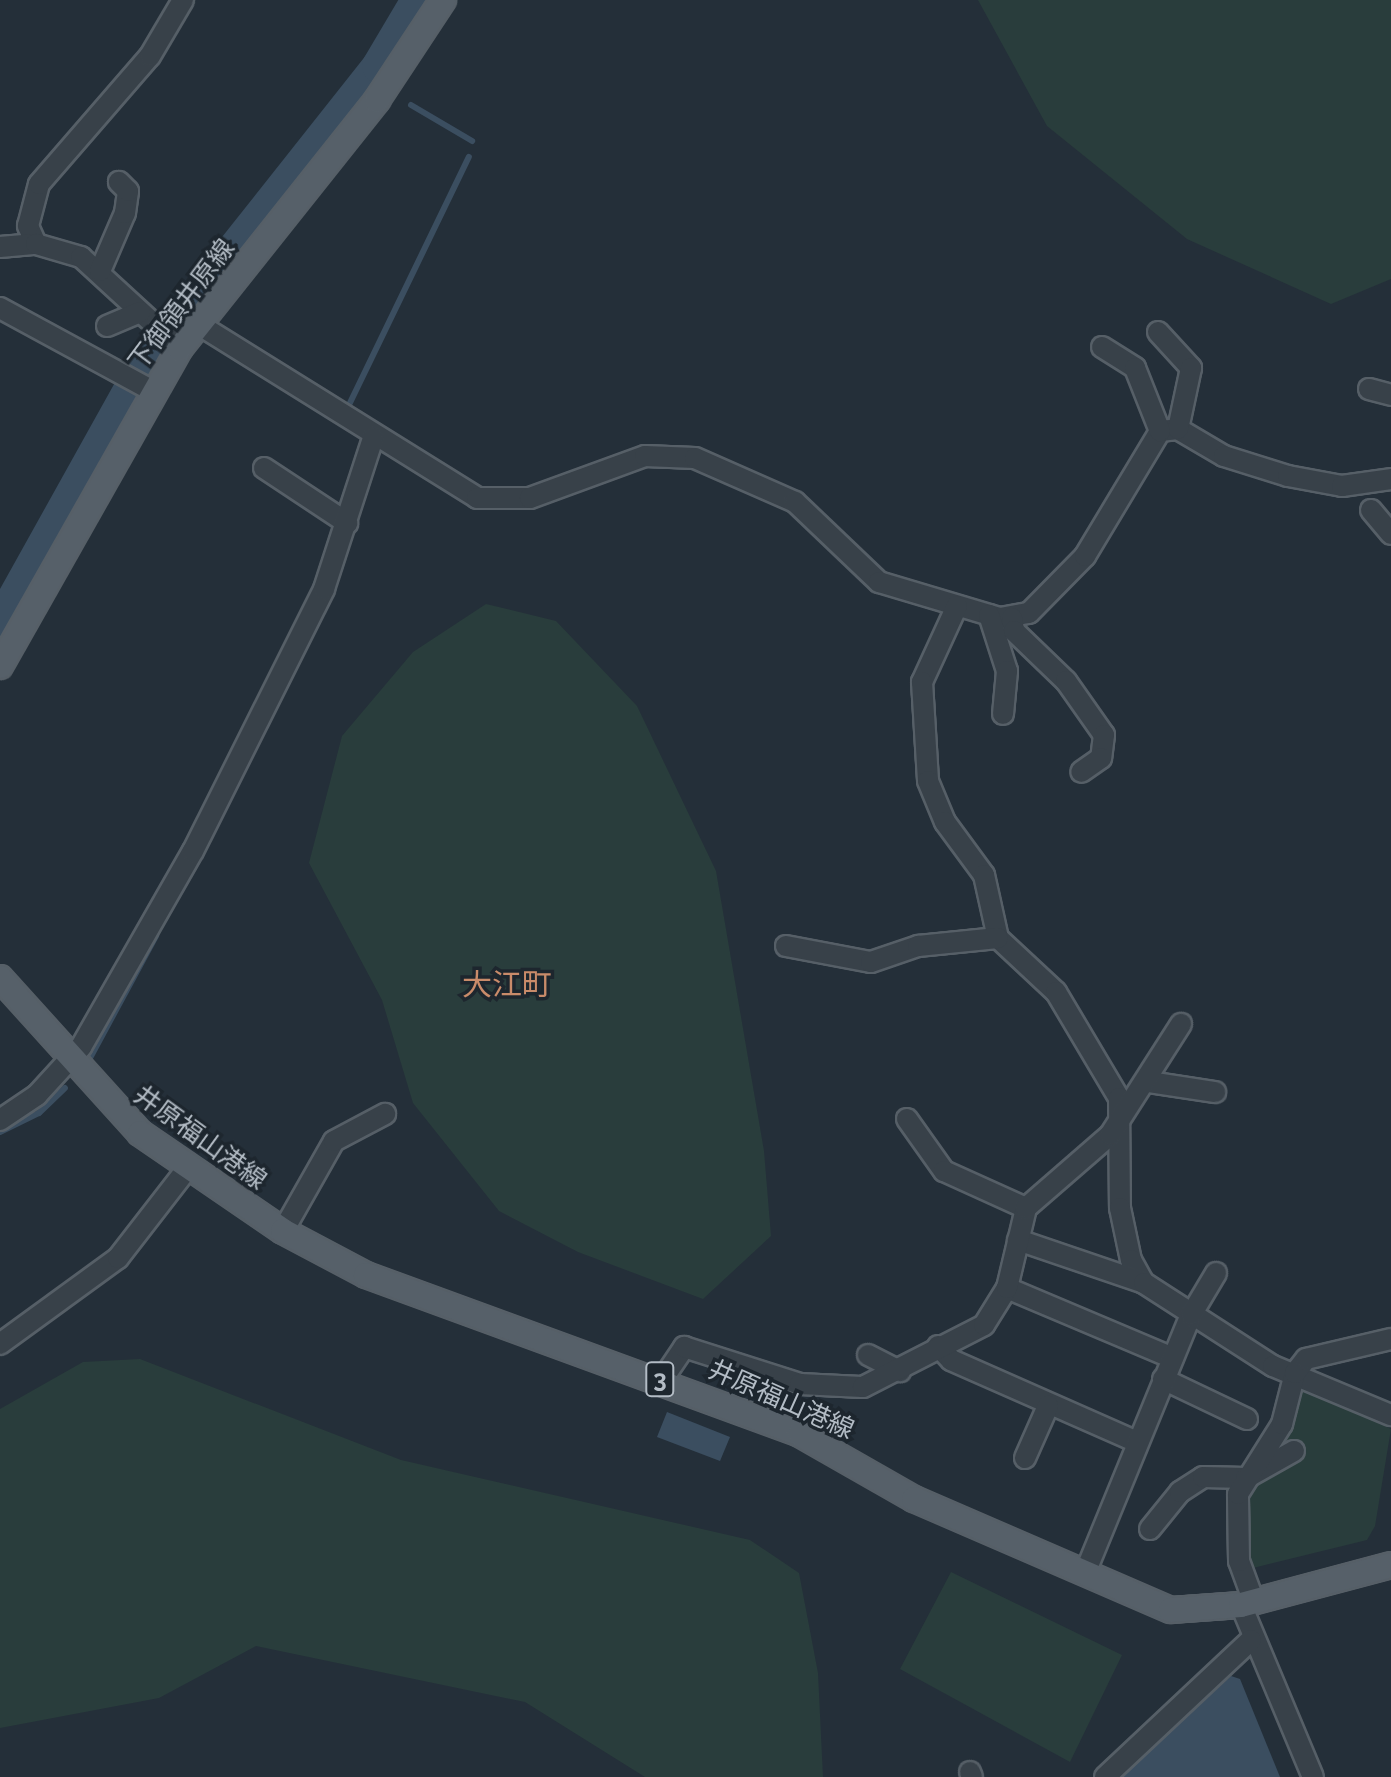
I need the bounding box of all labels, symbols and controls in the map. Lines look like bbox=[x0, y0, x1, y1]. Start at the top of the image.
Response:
street label: 下御領井原線 bbox=[123, 233, 241, 377]
district label: 大江町 bbox=[462, 967, 552, 1003]
street label: 井原福山港線 bbox=[128, 1080, 272, 1196]
street label: 井原福山港線 bbox=[703, 1354, 859, 1446]
road number: 3 bbox=[644, 1359, 676, 1399]

